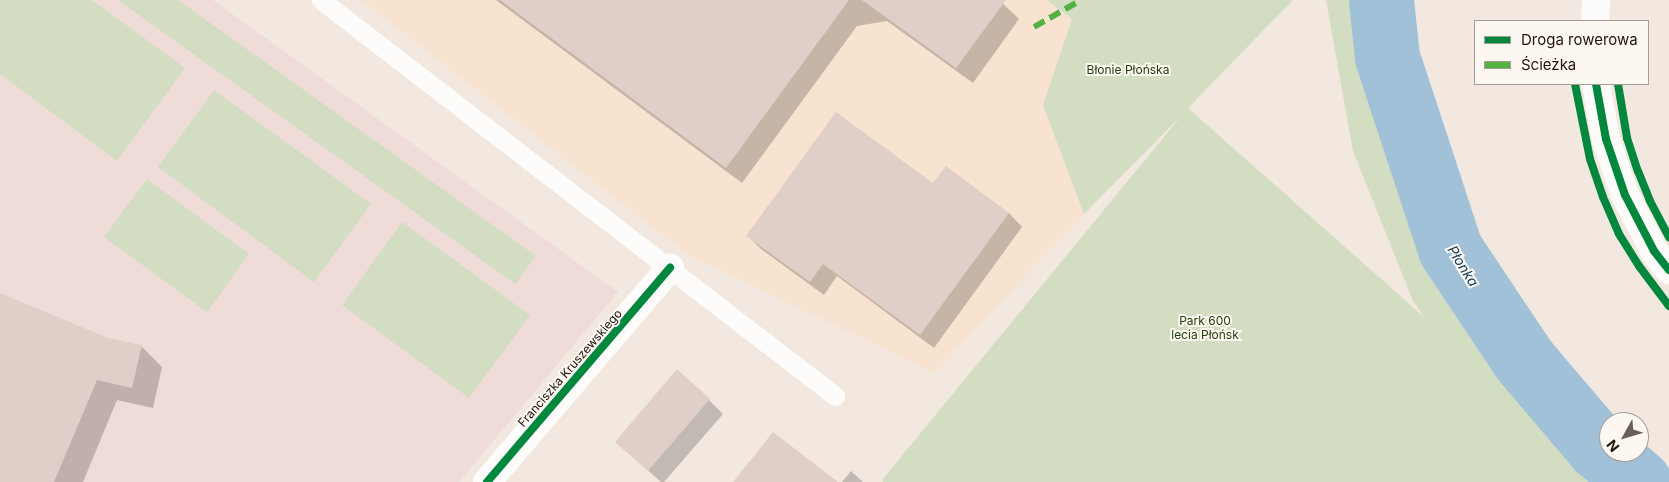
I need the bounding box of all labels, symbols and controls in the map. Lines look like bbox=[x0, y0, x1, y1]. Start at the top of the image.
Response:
legend bbox=[1474, 20, 1649, 85]
text: Droga rowerowa bbox=[1521, 30, 1638, 49]
text: Ścieżka bbox=[1521, 55, 1576, 74]
park label: Błonie Płońska bbox=[1087, 63, 1169, 77]
water label: Płonka bbox=[1444, 242, 1482, 290]
street label: Franciszka Kruszewskiego bbox=[515, 306, 625, 430]
park label: Park 600 lecia Płońsk bbox=[1171, 314, 1239, 342]
north arrow bbox=[1599, 412, 1649, 462]
text: N bbox=[1603, 437, 1623, 456]

